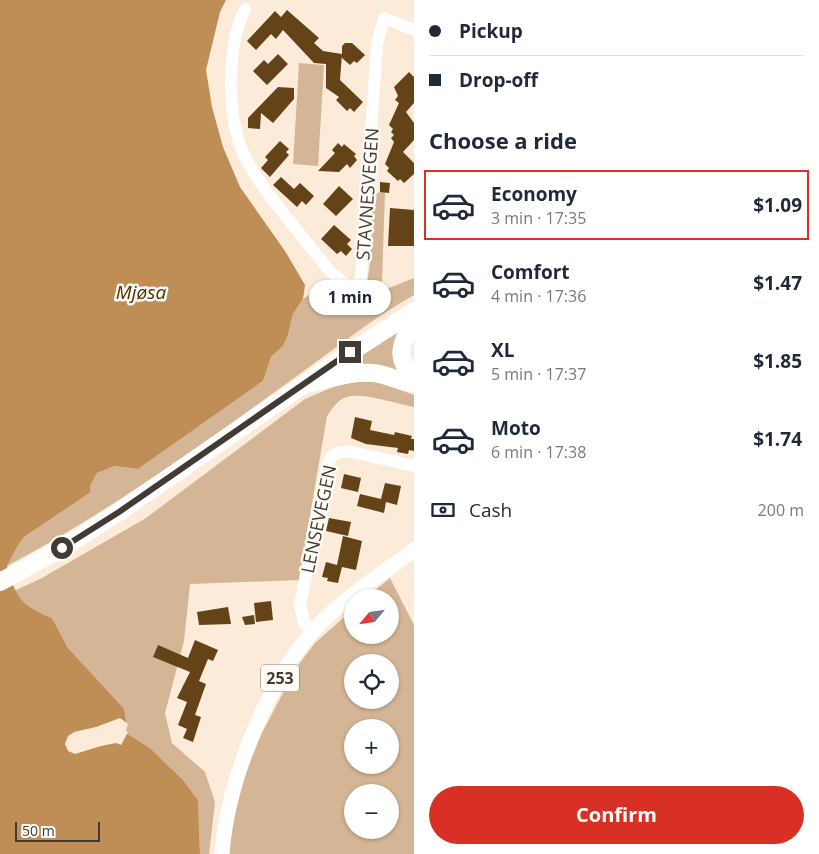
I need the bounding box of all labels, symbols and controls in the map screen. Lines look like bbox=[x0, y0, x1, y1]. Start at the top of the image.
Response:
text: Pickup bbox=[459, 18, 523, 44]
text: Drop-off bbox=[459, 67, 538, 93]
text: Choose a ride bbox=[429, 125, 577, 155]
street label: STAVNESVEGEN bbox=[350, 127, 384, 261]
text: Economy bbox=[491, 181, 577, 207]
icon: car bbox=[431, 183, 476, 228]
text: $1.09 bbox=[753, 192, 802, 218]
text: 3 min · 17:35 bbox=[491, 207, 586, 229]
text: Comfort bbox=[491, 259, 570, 285]
icon: car bbox=[431, 261, 476, 306]
text: $1.47 bbox=[753, 270, 802, 296]
water label: Mjøsa bbox=[116, 279, 166, 305]
callout: 1 min bbox=[309, 280, 391, 314]
text: 4 min · 17:36 bbox=[491, 285, 586, 307]
text: 1 min bbox=[328, 286, 372, 308]
text: XL bbox=[491, 337, 514, 363]
icon: car bbox=[431, 339, 476, 384]
route end bbox=[339, 341, 361, 363]
text: $1.85 bbox=[753, 348, 802, 374]
text: 5 min · 17:37 bbox=[491, 363, 586, 385]
text: Moto bbox=[491, 415, 541, 441]
icon: car bbox=[431, 417, 476, 462]
text: $1.74 bbox=[753, 426, 802, 452]
text: 6 min · 17:38 bbox=[491, 441, 586, 463]
street label: LENSEVEGEN bbox=[295, 463, 341, 575]
icon: cash bbox=[429, 496, 457, 524]
text: Cash bbox=[469, 497, 512, 523]
text: 200 m bbox=[758, 499, 804, 521]
route start bbox=[51, 537, 73, 559]
north arrow bbox=[344, 589, 399, 644]
map controls bbox=[344, 589, 399, 839]
button: locate bbox=[344, 654, 399, 709]
road number: 253 bbox=[261, 664, 299, 691]
button: + bbox=[344, 719, 399, 774]
button: − bbox=[344, 784, 399, 839]
button: Confirm bbox=[429, 786, 804, 844]
scale bar bbox=[15, 819, 100, 842]
text: 50 m bbox=[22, 821, 55, 840]

